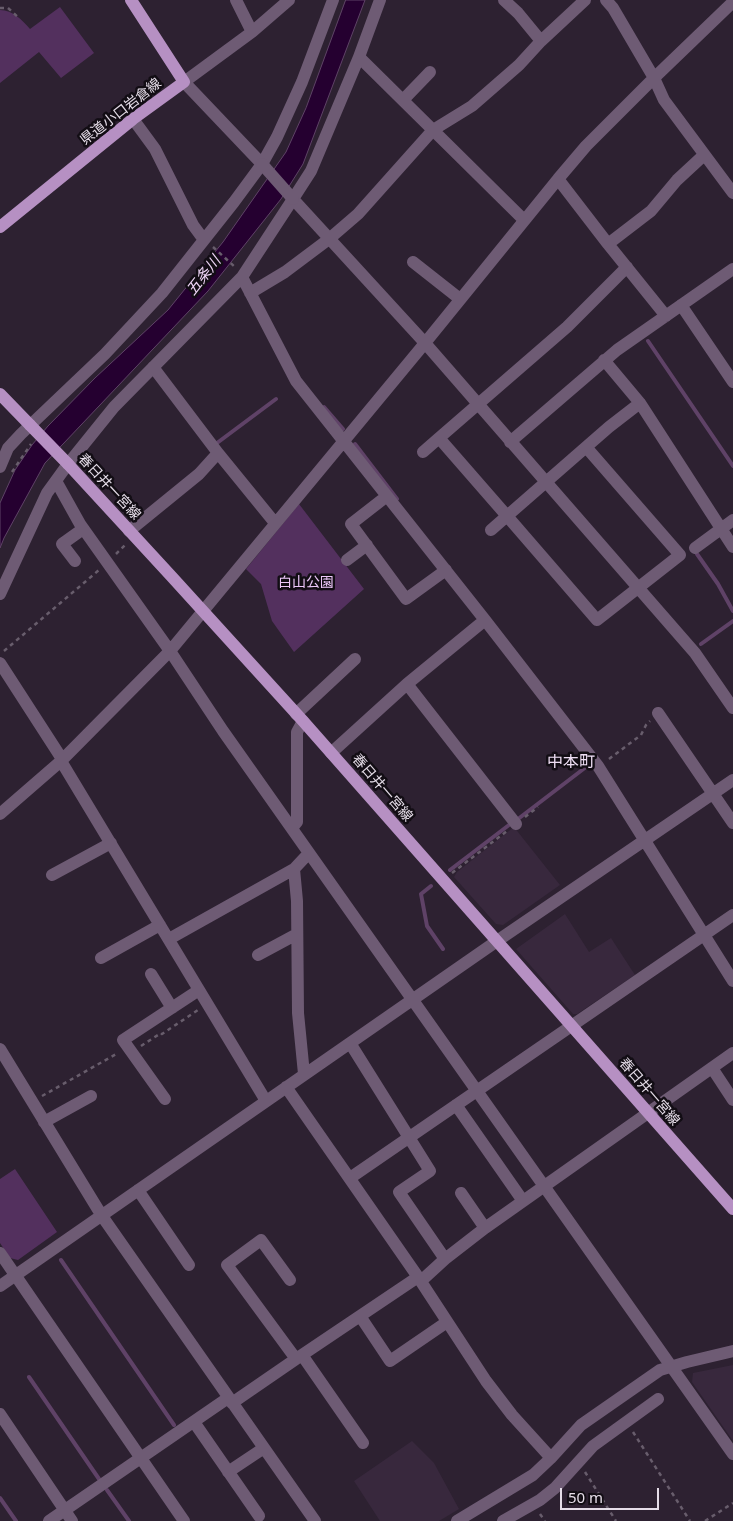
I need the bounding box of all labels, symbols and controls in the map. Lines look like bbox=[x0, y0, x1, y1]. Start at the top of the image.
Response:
street label: 県道小口岩倉線 bbox=[77, 75, 165, 149]
water label: 五条川 bbox=[183, 253, 225, 299]
street label: 春日井一宮線 bbox=[74, 451, 144, 523]
park label: 白山公園 bbox=[278, 575, 334, 591]
street label: 春日井一宮線 bbox=[348, 751, 416, 825]
district label: 中本町 bbox=[547, 752, 595, 772]
street label: 春日井一宮線 bbox=[615, 1055, 683, 1129]
scale bar bbox=[563, 1478, 662, 1510]
text: 50 m bbox=[568, 1487, 603, 1507]

